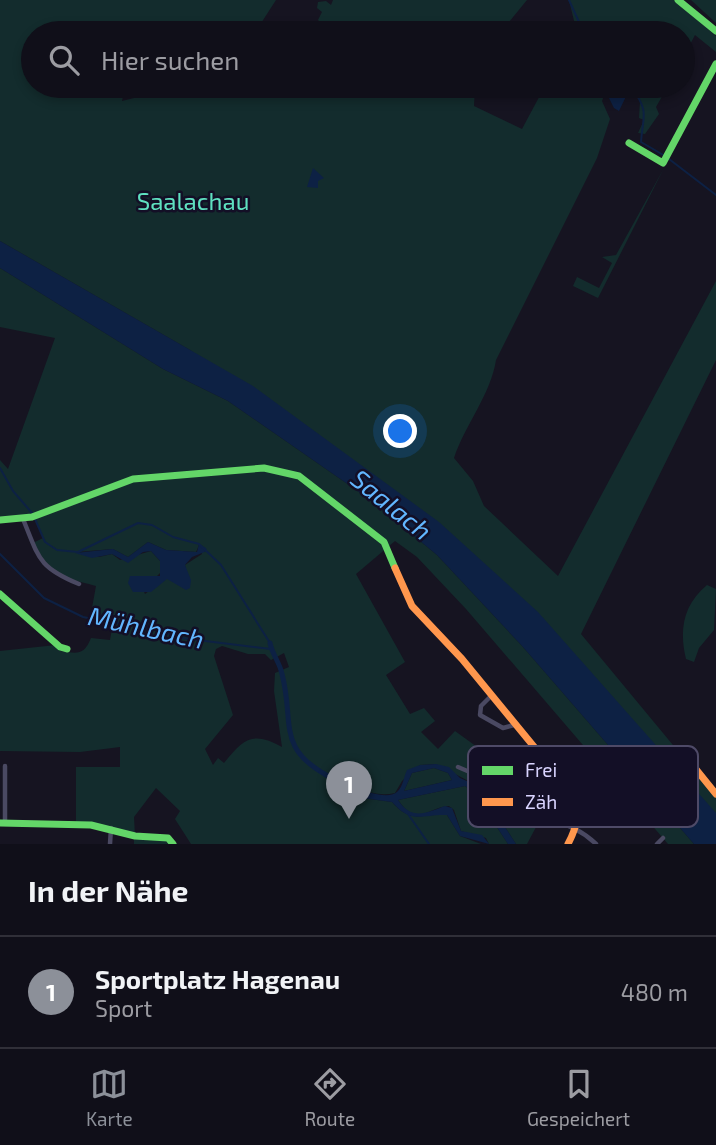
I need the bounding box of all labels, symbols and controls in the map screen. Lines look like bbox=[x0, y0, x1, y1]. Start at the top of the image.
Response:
search box bbox=[21, 21, 695, 98]
icon: search bbox=[45, 41, 83, 79]
text: Hier suchen bbox=[101, 44, 239, 75]
park label: Saalachau bbox=[137, 186, 249, 215]
your location bbox=[383, 414, 417, 448]
water label: Saalach bbox=[345, 462, 438, 546]
water label: Mühlbach bbox=[86, 599, 207, 654]
legend bbox=[468, 746, 698, 827]
text: Frei bbox=[525, 758, 557, 781]
pin: 1 bbox=[326, 761, 372, 819]
text: Zäh bbox=[525, 790, 557, 813]
text: In der Nähe bbox=[28, 872, 189, 908]
text: Sportplatz Hagenau bbox=[95, 963, 340, 994]
text: 1 bbox=[46, 978, 56, 1006]
text: 480 m bbox=[621, 978, 688, 1006]
text: Sport bbox=[95, 994, 152, 1022]
tab: Karte bbox=[86, 1065, 133, 1130]
tab: Route bbox=[304, 1065, 355, 1130]
tab: Gespeichert bbox=[527, 1065, 630, 1130]

